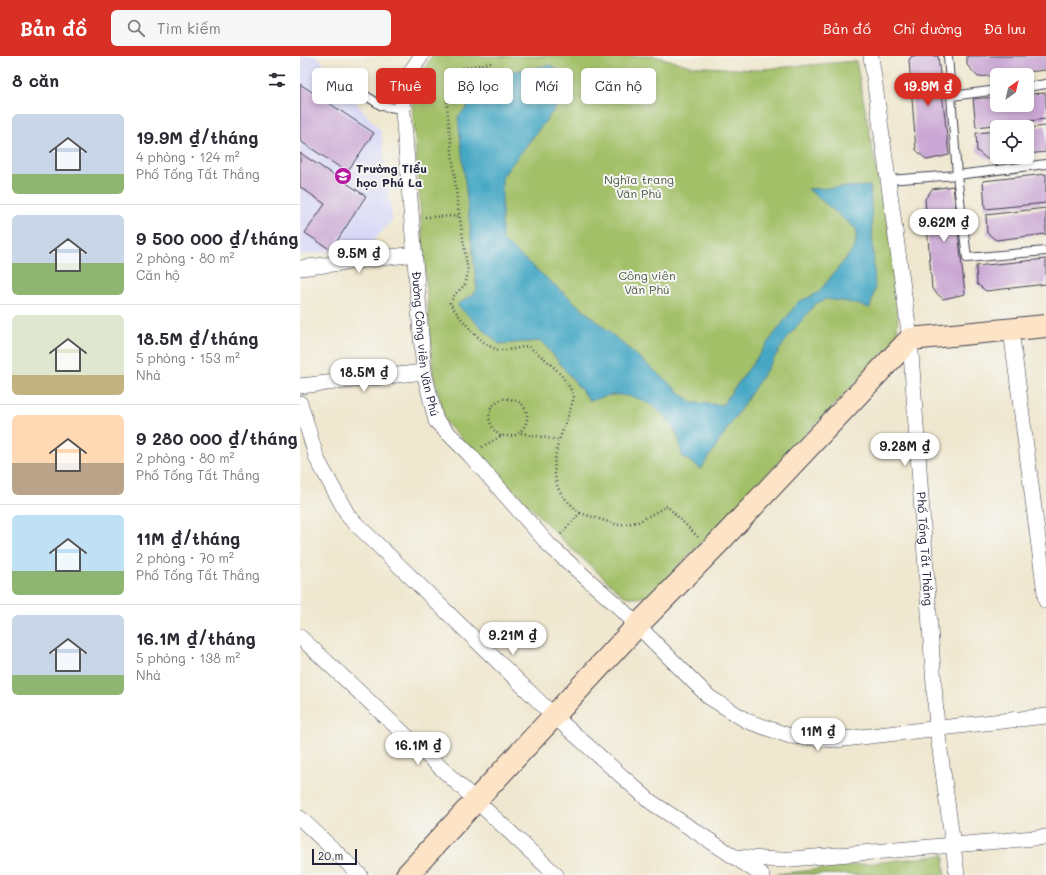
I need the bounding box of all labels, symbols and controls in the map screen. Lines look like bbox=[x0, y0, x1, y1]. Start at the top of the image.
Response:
search box bbox=[111, 10, 391, 46]
text: Bản đồ bbox=[20, 16, 87, 41]
icon: search bbox=[125, 17, 147, 39]
text: Tìm kiếm bbox=[157, 18, 221, 38]
text: Bản đồ bbox=[823, 19, 871, 38]
text: Chỉ đường bbox=[893, 19, 962, 38]
text: Đã lưu bbox=[984, 19, 1026, 38]
chip: Mua bbox=[312, 68, 368, 104]
chip: Thuê bbox=[376, 68, 436, 104]
chip: Bộ lọc bbox=[444, 68, 513, 104]
chip: Mới bbox=[521, 68, 573, 104]
chip: Căn hộ bbox=[581, 68, 656, 104]
north arrow bbox=[990, 68, 1034, 112]
map controls bbox=[990, 68, 1034, 164]
text: 8 căn bbox=[12, 69, 59, 91]
icon: filters bbox=[266, 69, 288, 91]
pin: 19.9M ₫ bbox=[891, 73, 965, 107]
text: 19.9M ₫ bbox=[903, 77, 953, 94]
button: locate bbox=[990, 120, 1034, 164]
text: 19.9M ₫/tháng bbox=[136, 126, 258, 148]
icon: home bbox=[44, 130, 92, 178]
text: 4 phòng · 124 m² bbox=[136, 148, 240, 165]
place label: Trường Tiểu học Phú La bbox=[356, 160, 427, 190]
text: Phố Tống Tất Thắng bbox=[136, 165, 260, 182]
school or university icon: Trường Tiểu học Phú La bbox=[333, 166, 353, 186]
park label: Nghĩa trang Văn Phú bbox=[604, 171, 674, 201]
pin: 9.62M ₫ bbox=[907, 209, 981, 243]
text: 9.62M ₫ bbox=[919, 213, 969, 230]
text: 9 500 000 ₫/tháng bbox=[136, 227, 298, 249]
icon: home bbox=[44, 231, 92, 279]
pin: 9.5M ₫ bbox=[326, 240, 392, 274]
text: 9.5M ₫ bbox=[337, 244, 381, 261]
text: 2 phòng · 80 m² bbox=[136, 249, 235, 266]
text: Căn hộ bbox=[136, 266, 180, 283]
park label: Công viên Văn Phú bbox=[618, 267, 676, 297]
street label: Đường Công viên Văn Phú bbox=[409, 271, 444, 418]
text: 18.5M ₫/tháng bbox=[136, 327, 258, 349]
icon: home bbox=[44, 331, 92, 379]
text: 5 phòng · 153 m² bbox=[136, 349, 240, 366]
pin: 18.5M ₫ bbox=[327, 359, 401, 393]
text: 18.5M ₫ bbox=[339, 363, 389, 380]
text: Nhà bbox=[136, 366, 161, 383]
text: 9 280 000 ₫/tháng bbox=[136, 427, 298, 449]
icon: home bbox=[44, 431, 92, 479]
pin: 9.28M ₫ bbox=[868, 433, 942, 467]
text: 9.28M ₫ bbox=[879, 437, 931, 454]
text: 2 phòng · 80 m² bbox=[136, 449, 235, 466]
text: Phố Tống Tất Thắng bbox=[136, 466, 260, 483]
street label: Phố Tống Tất Thắng bbox=[914, 491, 937, 606]
text: 11M ₫/tháng bbox=[136, 527, 240, 549]
icon: home bbox=[44, 531, 92, 579]
text: 2 phòng · 70 m² bbox=[136, 549, 234, 566]
text: Phố Tống Tất Thắng bbox=[136, 566, 260, 583]
pin: 9.21M ₫ bbox=[476, 622, 550, 656]
text: 9.21M ₫ bbox=[489, 626, 537, 643]
text: 16.1M ₫/tháng bbox=[136, 627, 256, 649]
icon: home bbox=[44, 631, 92, 679]
text: 5 phòng · 138 m² bbox=[136, 649, 240, 666]
text: Nhà bbox=[136, 666, 161, 683]
pin: 11M ₫ bbox=[790, 718, 846, 752]
text: 11M ₫ bbox=[800, 722, 836, 739]
pin: 16.1M ₫ bbox=[381, 732, 455, 766]
text: 16.1M ₫ bbox=[394, 736, 442, 753]
scale bar bbox=[312, 847, 357, 866]
text: 20 m bbox=[318, 848, 343, 863]

